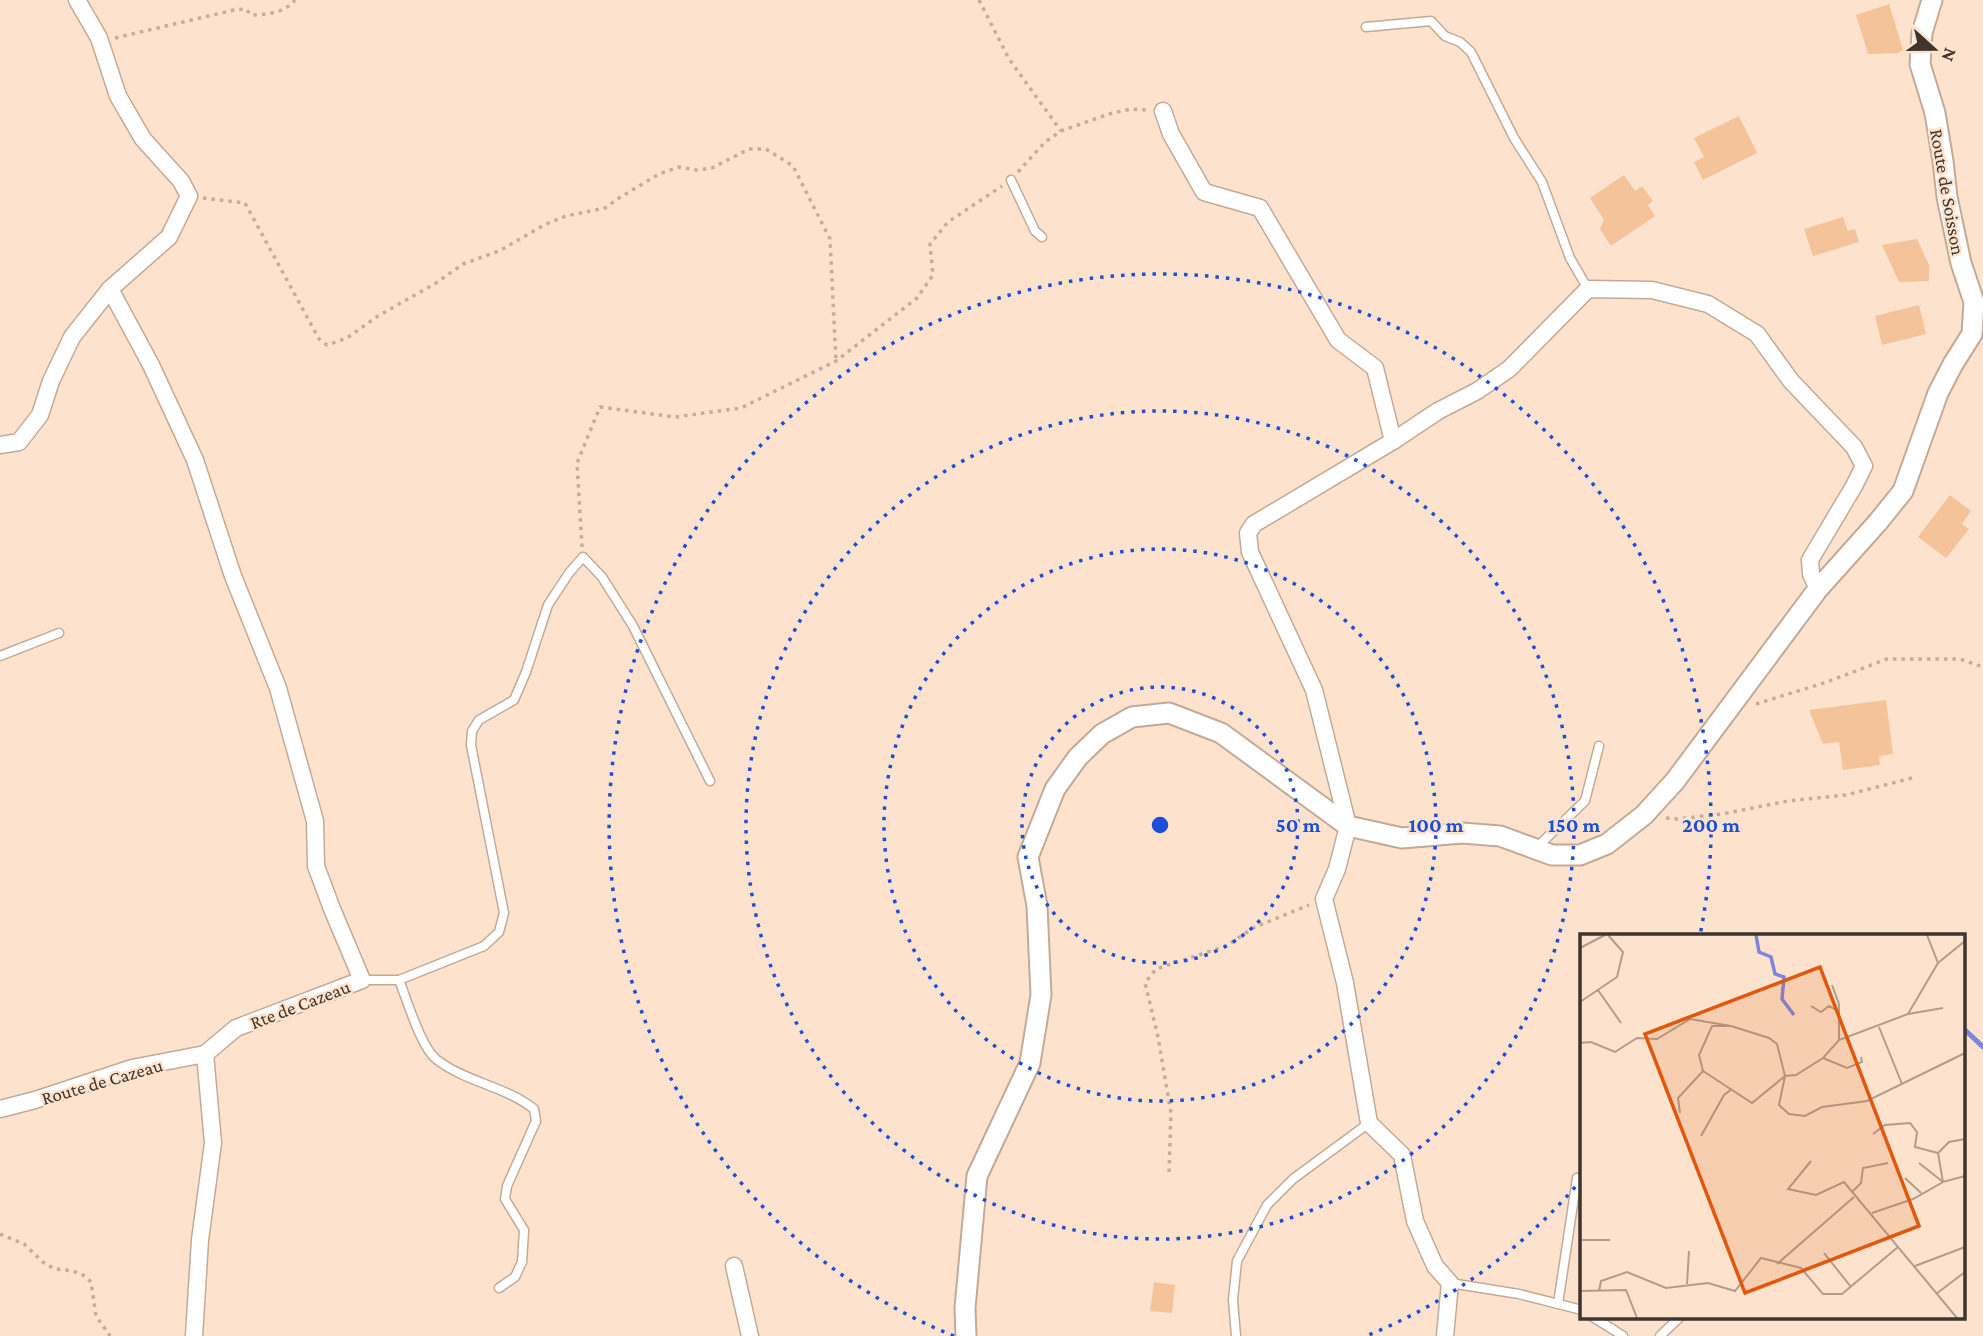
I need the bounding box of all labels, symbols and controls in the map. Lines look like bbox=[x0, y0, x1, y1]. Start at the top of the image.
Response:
north arrow bbox=[1899, 14, 1969, 84]
text: N bbox=[1937, 45, 1962, 65]
street label: Route de Soisson bbox=[1926, 127, 1969, 257]
centre of rings bbox=[1148, 813, 1172, 837]
text: 50 m bbox=[1276, 813, 1321, 837]
text: 100 m bbox=[1408, 813, 1464, 837]
text: 150 m bbox=[1548, 813, 1601, 837]
text: 200 m bbox=[1682, 813, 1740, 837]
inset map bbox=[1580, 934, 1966, 1318]
street label: Rte de Cazeau bbox=[247, 976, 353, 1033]
street label: Route de Cazeau bbox=[39, 1054, 165, 1109]

